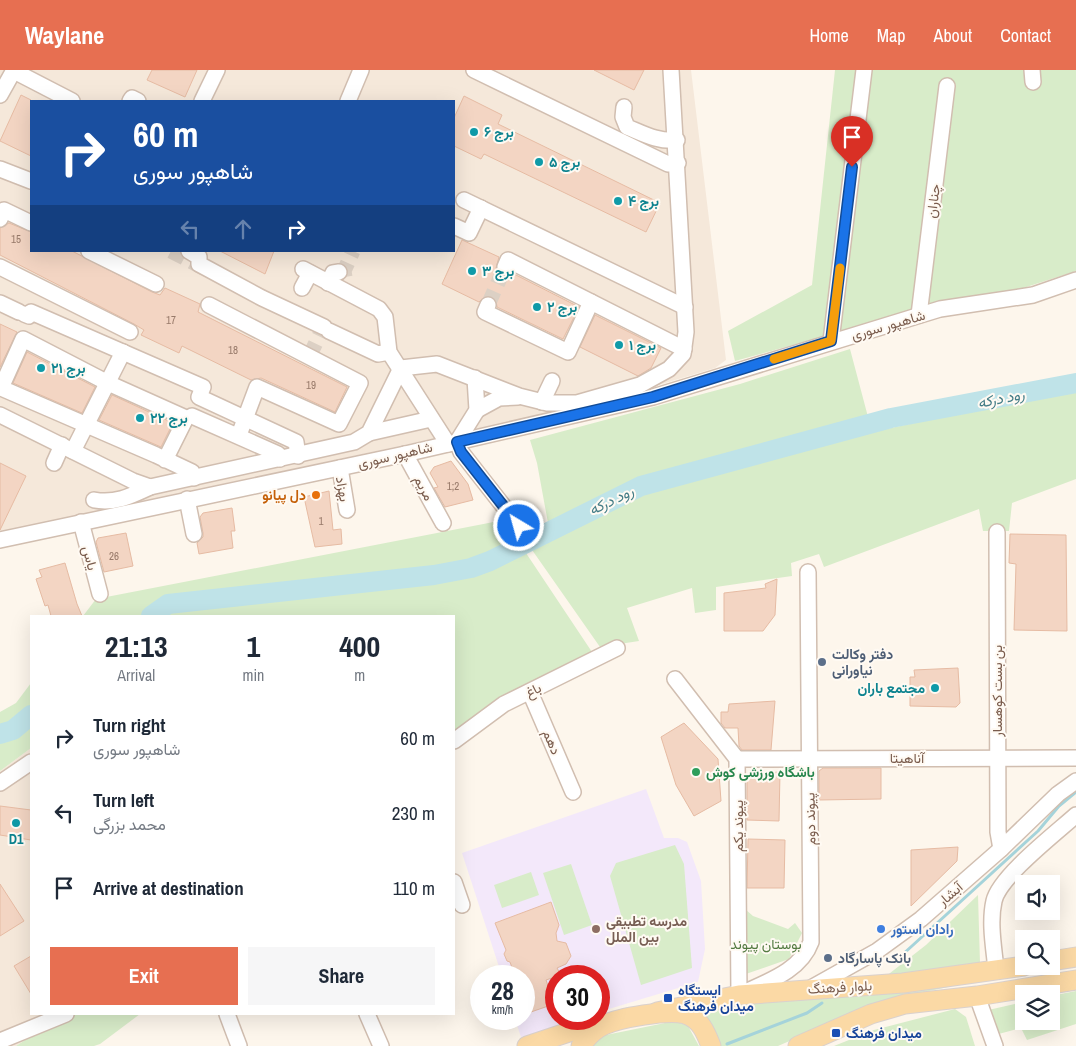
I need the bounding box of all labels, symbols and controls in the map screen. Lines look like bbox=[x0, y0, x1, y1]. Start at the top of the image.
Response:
text: Waylane bbox=[25, 19, 104, 51]
text: Home bbox=[809, 23, 849, 48]
text: Map bbox=[877, 23, 906, 48]
text: About bbox=[934, 23, 972, 48]
text: Contact bbox=[1000, 23, 1051, 48]
text: 60 m bbox=[133, 111, 198, 158]
pin bbox=[831, 116, 873, 167]
icon: right bbox=[50, 120, 115, 185]
place label: برج ۶ bbox=[484, 123, 514, 142]
icon: arrive bbox=[838, 123, 866, 151]
marker: برج ۶ bbox=[468, 126, 480, 138]
place label: برج ۵ bbox=[549, 153, 580, 172]
text: شاهپور سوری bbox=[133, 156, 253, 186]
marker: برج ۵ bbox=[533, 156, 545, 168]
street label: چناران bbox=[922, 183, 945, 219]
place label: برج ۴ bbox=[628, 192, 659, 211]
marker: برج ۴ bbox=[612, 195, 624, 207]
icon: left bbox=[176, 215, 204, 243]
icon: ahead bbox=[229, 215, 257, 243]
icon: right bbox=[282, 215, 310, 243]
house number: 15 bbox=[11, 232, 21, 246]
place label: برج ۳ bbox=[482, 262, 514, 281]
marker: برج ۳ bbox=[466, 265, 478, 277]
place label: برج ۲ bbox=[547, 298, 577, 317]
marker: برج ۲ bbox=[531, 301, 543, 313]
street label: شاهپور سوری bbox=[849, 306, 927, 345]
house number: 17 bbox=[166, 313, 176, 327]
place label: برج ۱ bbox=[629, 336, 656, 355]
marker: برج ۱ bbox=[613, 339, 625, 351]
house number: 18 bbox=[228, 343, 238, 357]
place label: برج ۲۱ bbox=[51, 359, 86, 378]
marker: برج ۲۱ bbox=[35, 362, 47, 374]
house number: 19 bbox=[306, 378, 316, 392]
water label: رود درکه bbox=[976, 383, 1026, 413]
place label: برج ۲۲ bbox=[150, 409, 188, 428]
marker: برج ۲۲ bbox=[134, 412, 146, 424]
street label: شاهپور سوری bbox=[356, 438, 434, 473]
street label: مریم bbox=[410, 472, 438, 504]
street label: بهزاد bbox=[332, 475, 354, 503]
house number: 1;2 bbox=[447, 479, 459, 493]
water label: رود درکه bbox=[585, 480, 637, 520]
place label: دل پیانو bbox=[262, 486, 306, 505]
marker: دل پیانو bbox=[310, 489, 322, 501]
position arrow bbox=[492, 499, 544, 551]
house number: 1 bbox=[318, 514, 324, 528]
street label: یاس bbox=[78, 544, 102, 572]
house number: 26 bbox=[109, 549, 119, 563]
text: 21:13 bbox=[105, 626, 168, 666]
text: 1 bbox=[247, 626, 260, 666]
text: 400 bbox=[339, 626, 380, 666]
place label: دفتر وکالت نیاورانی bbox=[832, 645, 893, 679]
street label: بن بست کوهسار bbox=[988, 645, 1006, 738]
marker: دفتر وکالت نیاورانی bbox=[816, 656, 828, 668]
text: Arrival bbox=[117, 664, 155, 686]
text: min bbox=[242, 664, 264, 686]
text: m bbox=[354, 664, 365, 686]
street label: باغ bbox=[522, 678, 545, 703]
place label: مجتمع باران bbox=[857, 679, 925, 698]
marker: مجتمع باران bbox=[929, 682, 941, 694]
text: Turn right bbox=[93, 712, 165, 738]
icon: right bbox=[50, 724, 78, 752]
text: 60 m bbox=[400, 725, 435, 751]
street label: دهم bbox=[539, 727, 565, 757]
text: شاهپور سوری bbox=[93, 738, 180, 760]
street label: آناهیتا bbox=[890, 749, 926, 767]
place label: باشگاه ورزشی کوش bbox=[706, 763, 815, 781]
marker: باشگاه ورزشی کوش bbox=[690, 766, 702, 778]
text: Turn left bbox=[93, 787, 154, 813]
street label: پیوند دوم bbox=[801, 792, 820, 846]
icon: left bbox=[50, 799, 78, 827]
text: 230 m bbox=[392, 800, 435, 826]
street label: پیوند یکم bbox=[729, 800, 748, 852]
text: محمد بزرگی bbox=[93, 813, 166, 835]
marker: D1 bbox=[10, 817, 22, 829]
place label: D1 bbox=[9, 830, 24, 848]
icon: arrive bbox=[50, 874, 78, 902]
text: Arrive at destination bbox=[93, 875, 244, 901]
text: 110 m bbox=[393, 875, 435, 901]
map controls bbox=[1015, 875, 1060, 1030]
button: sound bbox=[1015, 875, 1060, 920]
street label: آبشار bbox=[933, 877, 968, 911]
place label: مدرسه تطبیقی بین الملل bbox=[606, 912, 687, 946]
place label: رادان استور bbox=[890, 920, 954, 938]
marker: مدرسه تطبیقی بین الملل bbox=[590, 923, 602, 935]
marker: رادان استور bbox=[875, 923, 887, 935]
button: search bbox=[1015, 930, 1060, 975]
park label: بوستان پیوند bbox=[730, 935, 802, 954]
button: Exit bbox=[50, 947, 238, 1005]
button: Share bbox=[248, 947, 435, 1005]
place label: بانک پاسارگاد bbox=[838, 949, 911, 968]
marker: بانک پاسارگاد bbox=[822, 952, 834, 964]
speed limit sign: 30 bbox=[545, 965, 610, 1030]
text: 28 bbox=[491, 974, 514, 1008]
street label: بلوار فرهنگ bbox=[807, 976, 873, 998]
place label: ایستگاه میدان فرهنگ bbox=[678, 981, 754, 1015]
button: layers bbox=[1015, 985, 1060, 1030]
marker: ایستگاه میدان فرهنگ bbox=[662, 992, 674, 1004]
text: km/h bbox=[492, 1002, 513, 1018]
place label: میدان فرهنگ bbox=[846, 1024, 922, 1042]
marker: میدان فرهنگ bbox=[830, 1027, 842, 1039]

